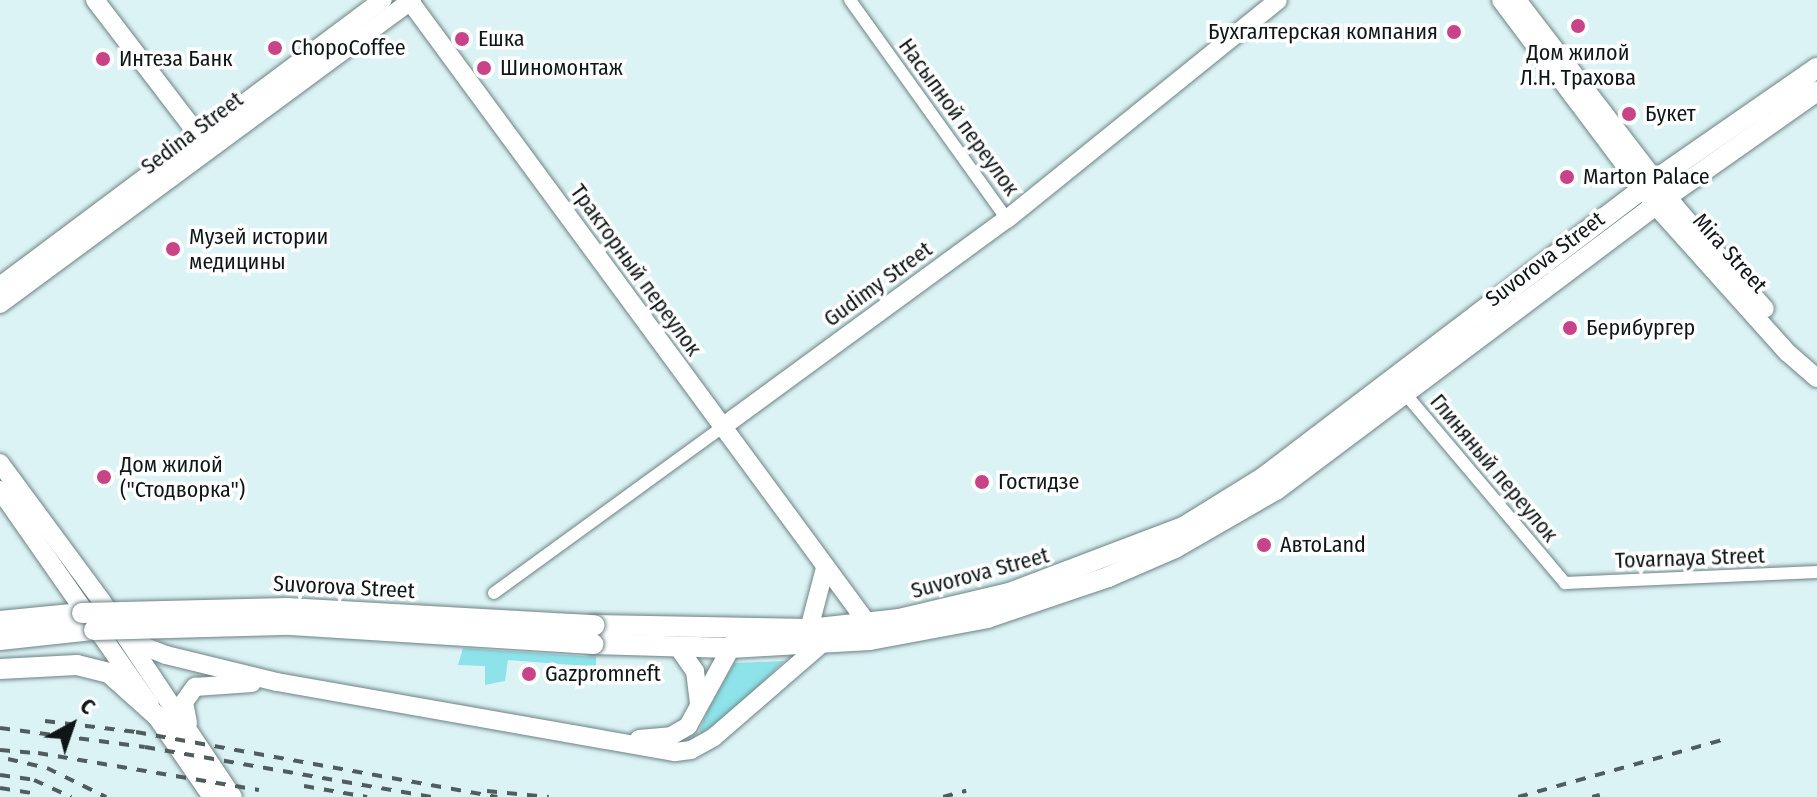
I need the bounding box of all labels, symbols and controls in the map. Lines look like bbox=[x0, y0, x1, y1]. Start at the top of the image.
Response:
marker: Дом жилой Л.Н. Трахова bbox=[1569, 17, 1587, 35]
place label: Бухгалтерская компания bbox=[1208, 19, 1438, 45]
marker: Бухгалтерская компания bbox=[1445, 23, 1463, 41]
place label: Ешка bbox=[478, 26, 525, 52]
marker: Ешка bbox=[453, 30, 471, 48]
street label: Насыпной переулок bbox=[893, 33, 1025, 201]
place label: ChopoCoffee bbox=[291, 35, 406, 61]
marker: ChopoCoffee bbox=[266, 39, 284, 57]
place label: Дом жилой Л.Н. Трахова bbox=[1520, 39, 1636, 90]
place label: Интеза Банк bbox=[119, 46, 233, 72]
marker: Интеза Банк bbox=[94, 50, 112, 68]
place label: Шиномонтаж bbox=[500, 55, 623, 81]
marker: Шиномонтаж bbox=[475, 59, 493, 77]
street label: Sedina Street bbox=[136, 86, 248, 180]
place label: Букет bbox=[1645, 101, 1696, 127]
marker: Букет bbox=[1620, 105, 1638, 123]
place label: Marton Palace bbox=[1583, 164, 1710, 190]
marker: Marton Palace bbox=[1558, 168, 1576, 186]
street label: Тракторный переулок bbox=[565, 179, 707, 361]
street label: Suvorova Street bbox=[1480, 206, 1610, 312]
street label: Mira Street bbox=[1687, 208, 1773, 298]
place label: Музей истории медицины bbox=[189, 223, 328, 274]
street label: Gudimy Street bbox=[819, 236, 937, 332]
marker: Музей истории медицины bbox=[164, 240, 182, 258]
place label: Берибургер bbox=[1586, 315, 1695, 341]
marker: Берибургер bbox=[1561, 319, 1579, 337]
street label: Глиняный переулок bbox=[1424, 389, 1564, 547]
place label: Дом жилой ("Стодворка") bbox=[120, 451, 245, 502]
marker: Дом жилой ("Стодворка") bbox=[95, 468, 113, 486]
place label: Гостидзе bbox=[998, 469, 1079, 495]
marker: Гостидзе bbox=[973, 473, 991, 491]
place label: АвтоLand bbox=[1280, 532, 1366, 558]
marker: АвтоLand bbox=[1255, 536, 1273, 554]
street label: Suvorova Street bbox=[908, 542, 1052, 604]
street label: Tovarnaya Street bbox=[1615, 542, 1765, 574]
street label: Suvorova Street bbox=[273, 570, 415, 604]
place label: Gazpromneft bbox=[545, 661, 661, 687]
marker: Gazpromneft bbox=[520, 665, 538, 683]
north arrow bbox=[32, 685, 112, 765]
text: С bbox=[75, 692, 101, 720]

